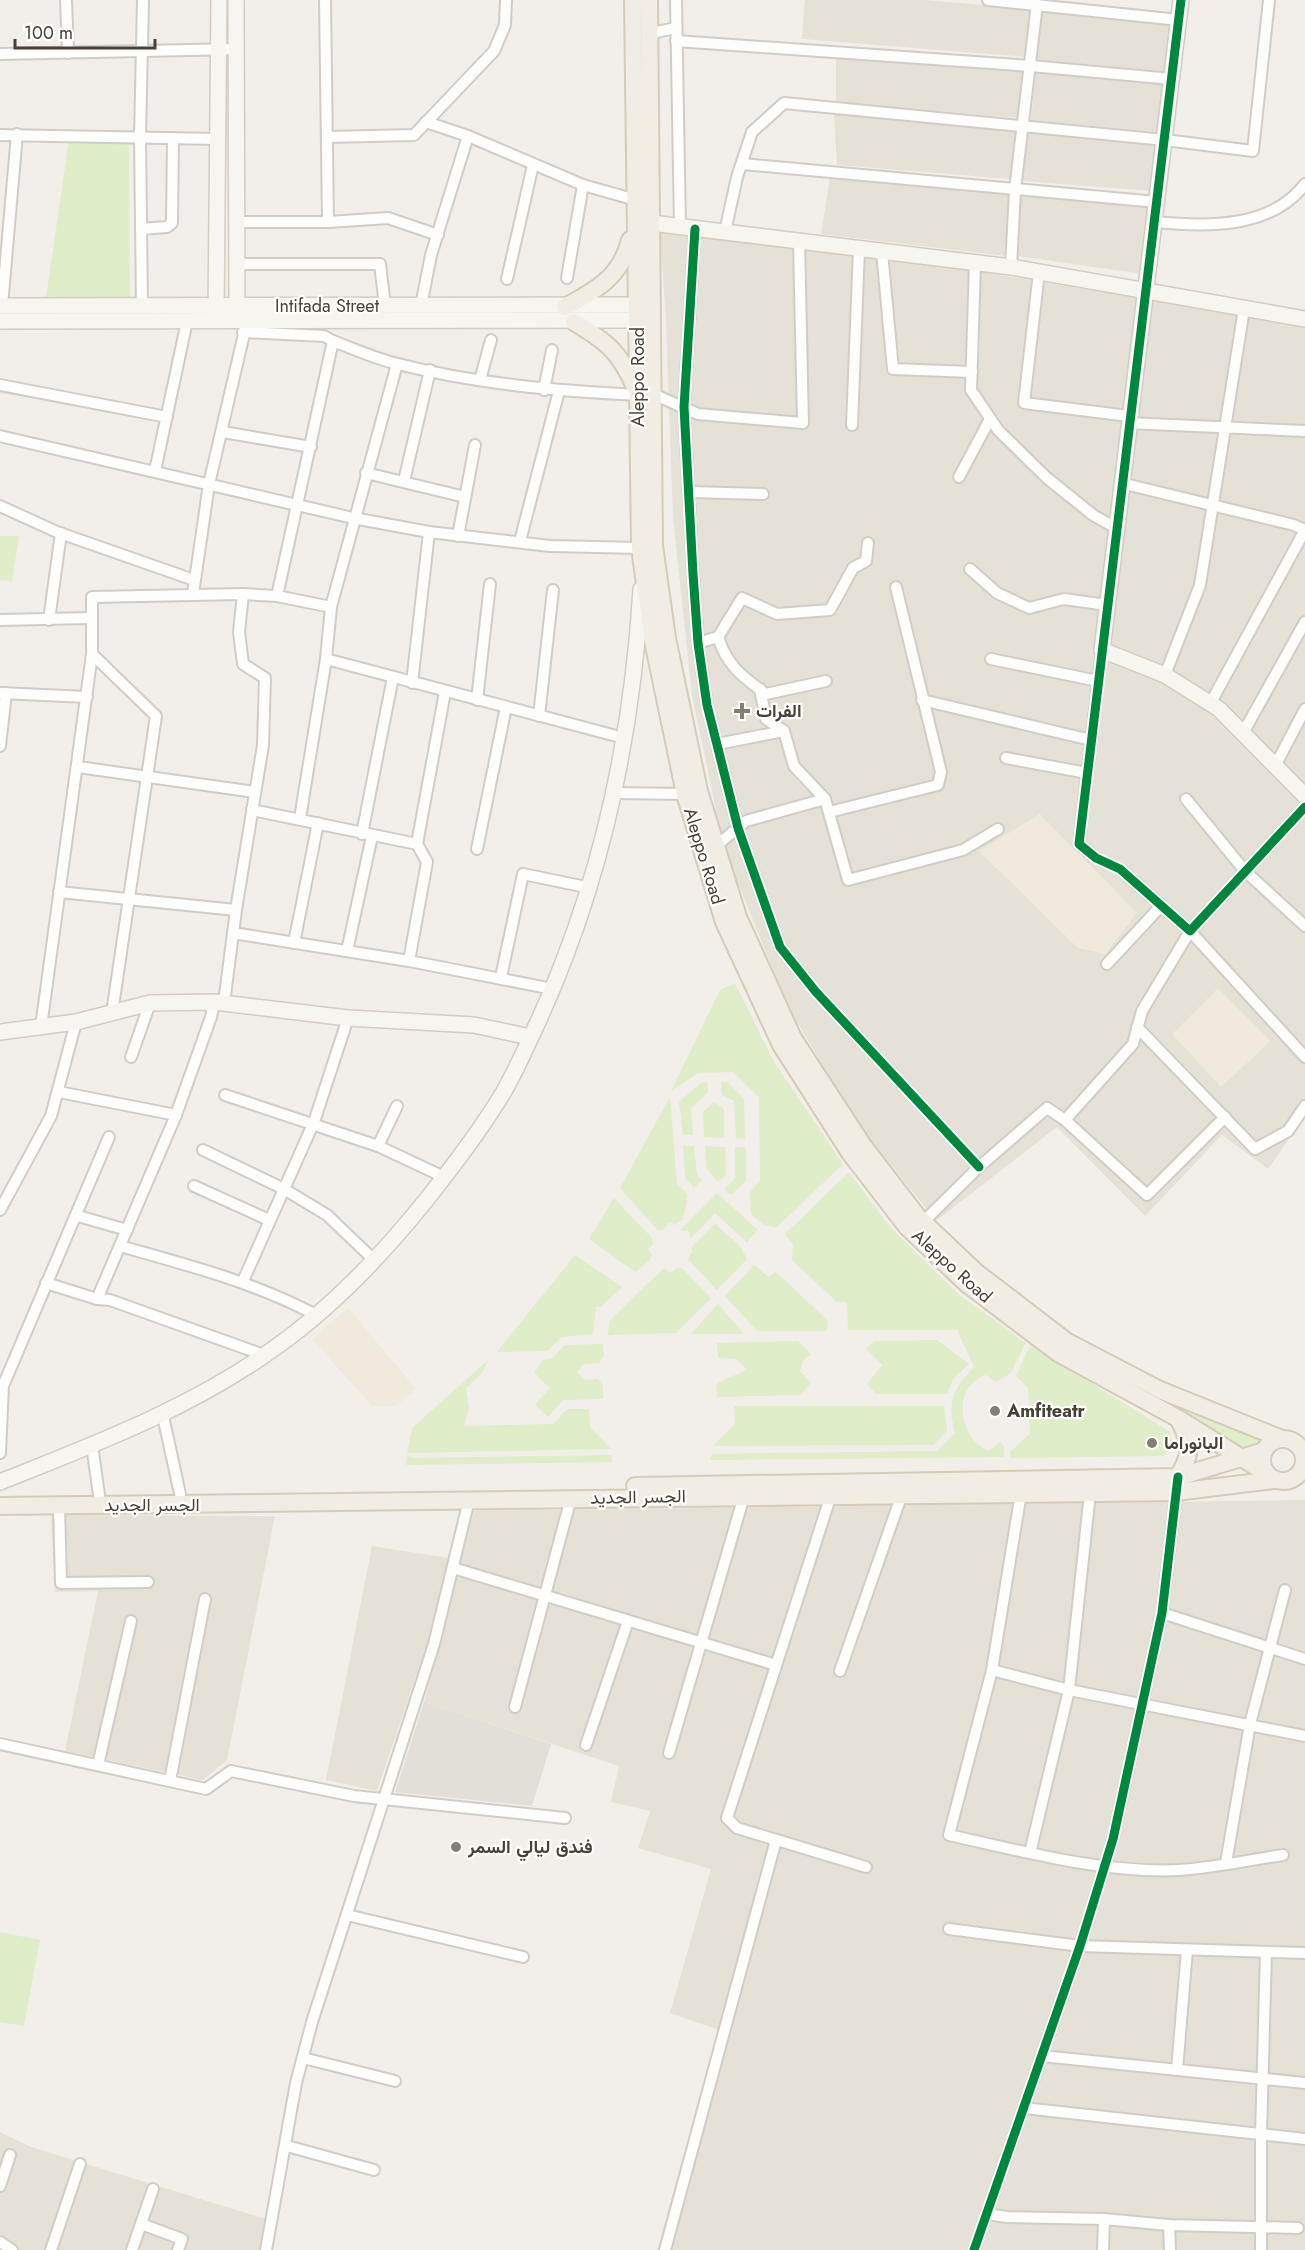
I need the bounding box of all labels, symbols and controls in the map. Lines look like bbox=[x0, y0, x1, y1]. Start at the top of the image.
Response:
scale bar bbox=[15, 12, 154, 50]
text: 100 m bbox=[24, 20, 73, 46]
street label: Intifada Street bbox=[275, 293, 380, 319]
street label: Aleppo Road bbox=[625, 327, 651, 427]
place label: الفرات bbox=[756, 698, 802, 724]
marker: الفرات bbox=[733, 702, 751, 720]
street label: Aleppo Road bbox=[677, 804, 731, 908]
street label: Aleppo Road bbox=[906, 1223, 998, 1309]
place label: Amfiteatr bbox=[1006, 1398, 1086, 1424]
marker: Amfiteatr bbox=[988, 1404, 1002, 1418]
place label: البانوراما bbox=[1164, 1430, 1223, 1456]
marker: البانوراما bbox=[1145, 1436, 1159, 1450]
street label: الجسر الجديد bbox=[590, 1483, 686, 1511]
street label: الجسر الجديد bbox=[104, 1492, 200, 1518]
place label: فندق ليالي السمر bbox=[467, 1834, 593, 1862]
marker: فندق ليالي السمر bbox=[449, 1840, 463, 1854]

